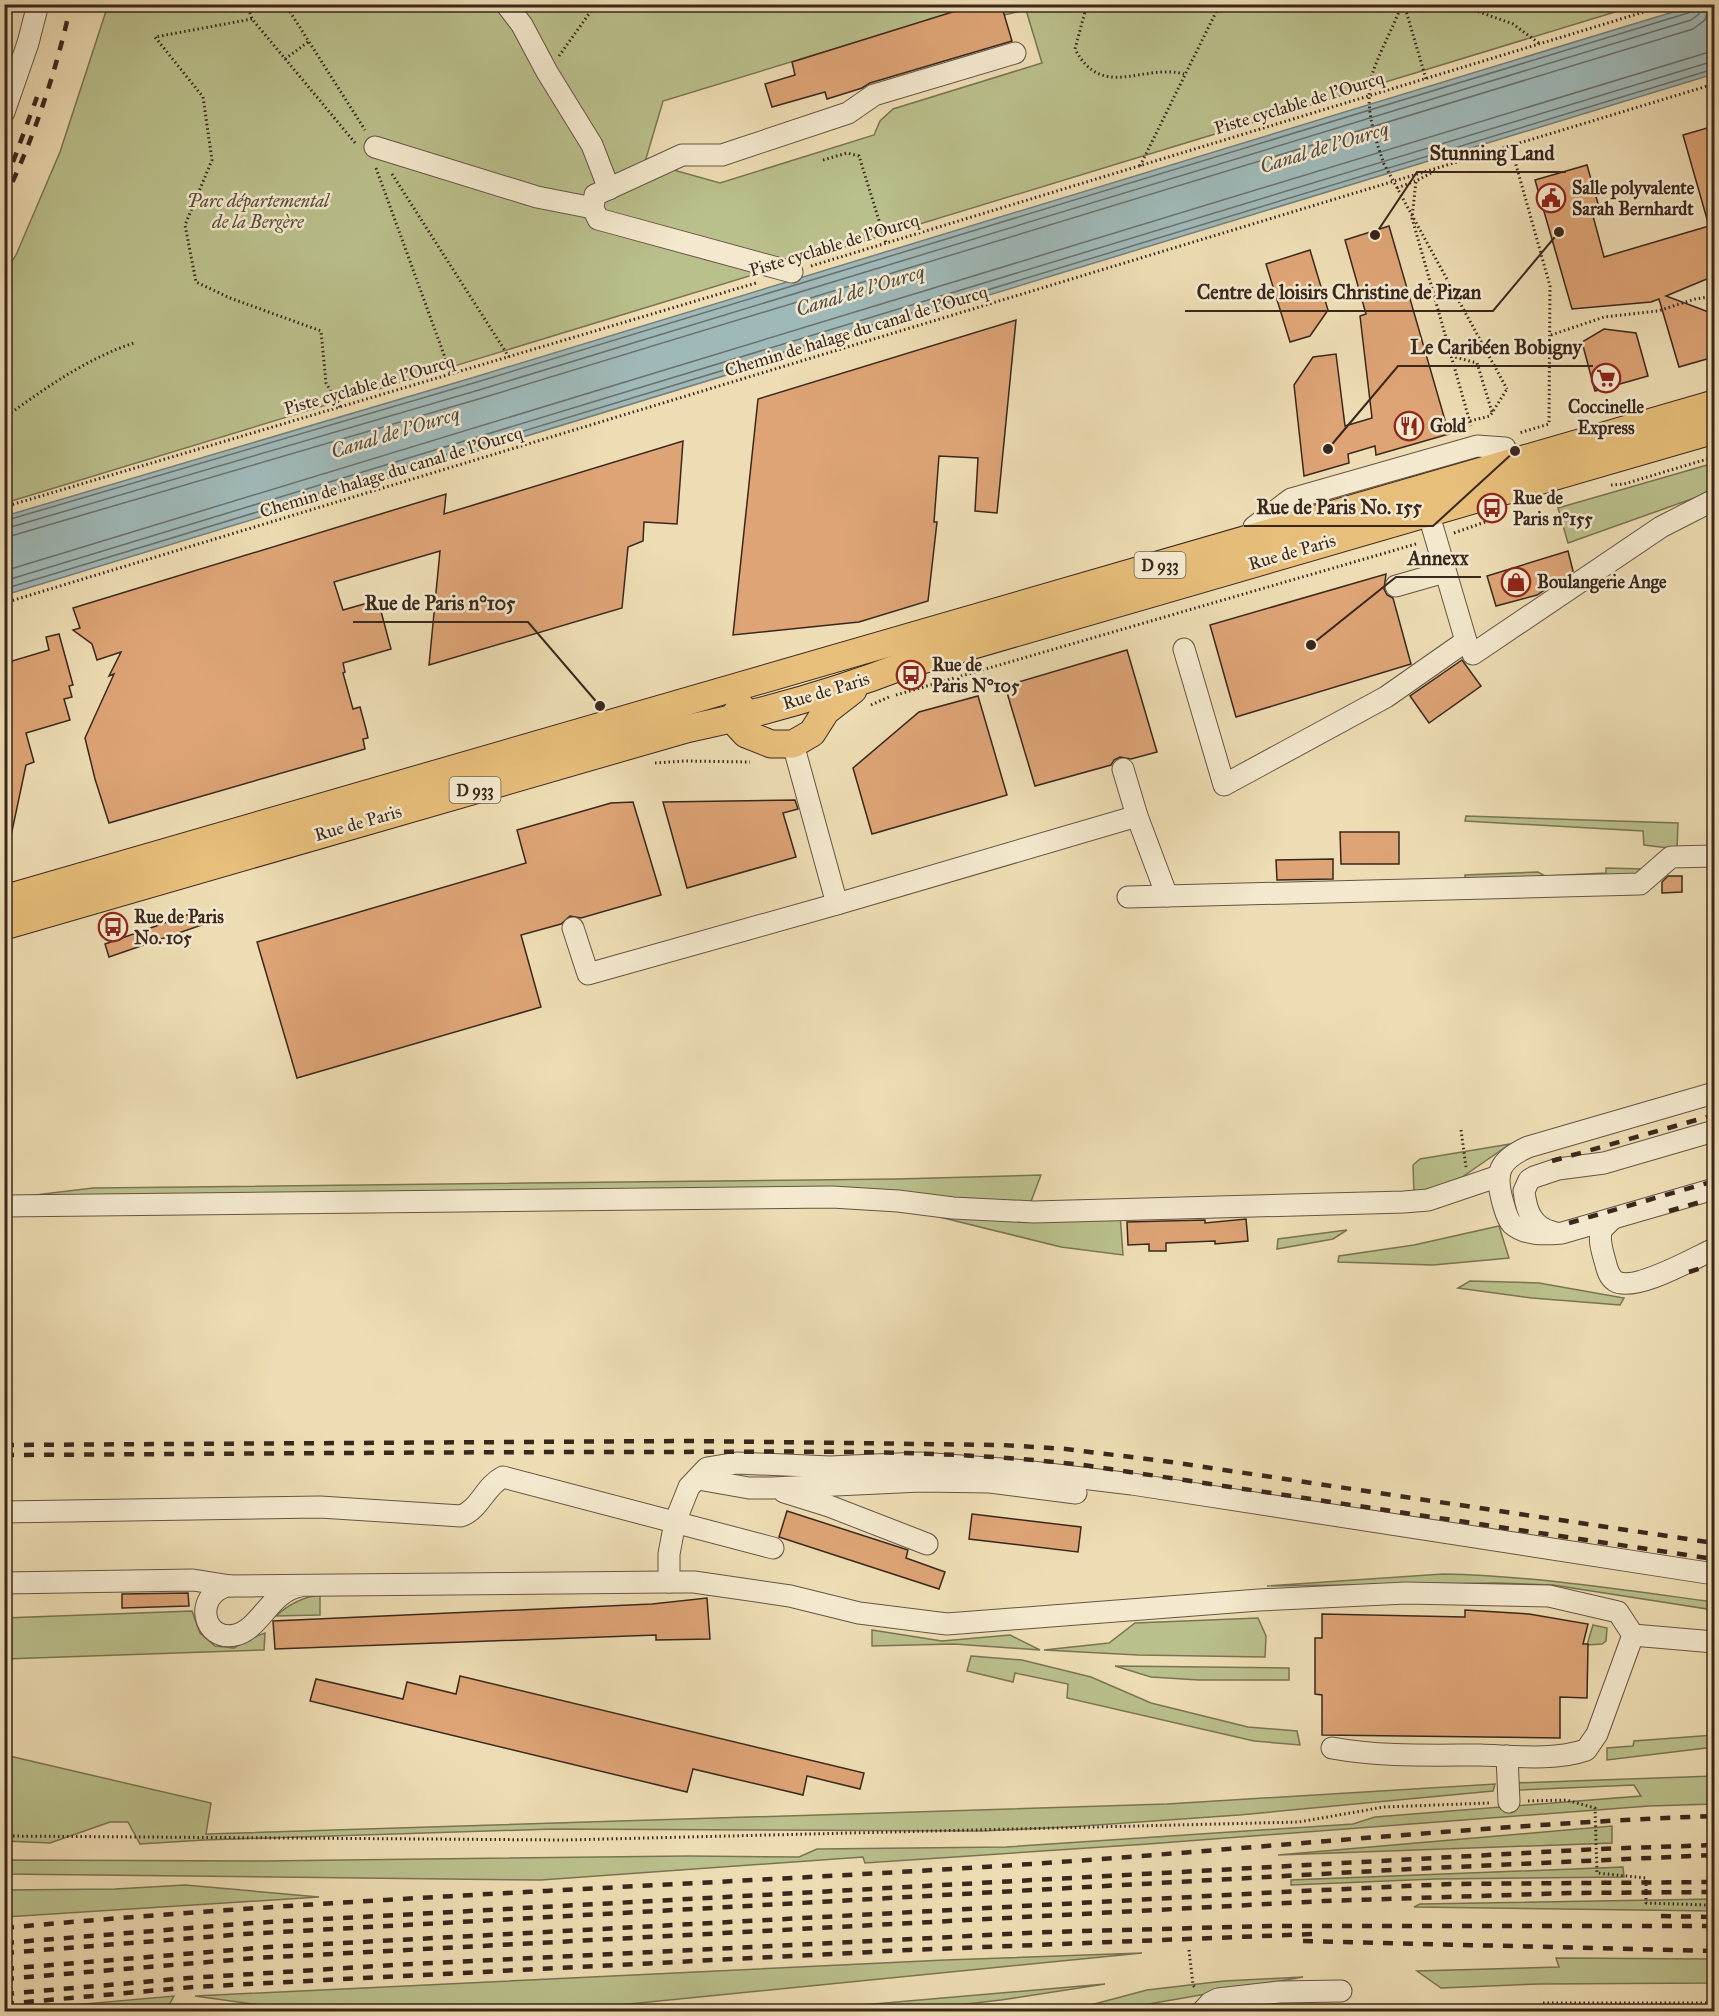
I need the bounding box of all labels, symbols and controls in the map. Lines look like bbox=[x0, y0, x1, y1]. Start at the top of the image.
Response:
street label: Piste cyclable de l'Ourcq bbox=[1211, 67, 1387, 140]
water label: Canal de l'Ourcq bbox=[1257, 116, 1392, 178]
callout: Stunning Land bbox=[1417, 134, 1566, 172]
text: Stunning Land bbox=[1430, 141, 1555, 166]
place label: Salle polyvalente Sarah Bernhardt bbox=[1572, 177, 1695, 220]
public building icon: Salle polyvalente Sarah Bernhardt bbox=[1535, 182, 1567, 214]
park label: Parc départemental de la Bergère bbox=[187, 190, 331, 233]
street label: Piste cyclable de l'Ourcq bbox=[746, 209, 922, 282]
water label: Canal de l'Ourcq bbox=[793, 259, 928, 321]
callout: Centre de loisirs Christine de Pizan bbox=[1185, 273, 1493, 311]
street label: Chemin de halage du canal de l'Ourcq bbox=[722, 280, 991, 382]
text: Centre de loisirs Christine de Pizan bbox=[1197, 280, 1481, 304]
callout: Le Caribéen Bobigny bbox=[1398, 328, 1593, 366]
text: Le Caribéen Bobigny bbox=[1410, 335, 1583, 360]
street label: Piste cyclable de l'Ourcq bbox=[281, 350, 457, 421]
supermarket icon: Coccinelle Express bbox=[1590, 362, 1622, 394]
place label: Coccinelle Express bbox=[1568, 396, 1645, 440]
water label: Canal de l'Ourcq bbox=[328, 401, 463, 463]
restaurant icon: Gold bbox=[1393, 410, 1425, 442]
place label: Gold bbox=[1430, 415, 1467, 437]
street label: Chemin de halage du canal de l'Ourcq bbox=[257, 421, 526, 523]
place label: Rue de Paris n°155 bbox=[1513, 487, 1593, 530]
callout: Rue de Paris No. 155 bbox=[1244, 488, 1433, 526]
bus stop icon: Rue de Paris n°155 bbox=[1476, 492, 1508, 524]
text: Rue de Paris No. 155 bbox=[1256, 495, 1423, 519]
street label: Rue de Paris bbox=[1246, 529, 1338, 575]
callout: Annexx bbox=[1396, 539, 1481, 577]
text: Annexx bbox=[1405, 546, 1470, 570]
road number: D 933 bbox=[1134, 552, 1186, 578]
shop icon: Boulangerie Ange bbox=[1500, 566, 1532, 598]
place label: Boulangerie Ange bbox=[1537, 571, 1667, 594]
callout: Rue de Paris n°105 bbox=[353, 584, 528, 622]
text: Rue de Paris n°105 bbox=[365, 591, 516, 615]
place label: Rue de Paris N°105 bbox=[932, 654, 1020, 697]
bus stop icon: Rue de Paris N°105 bbox=[895, 659, 927, 691]
street label: Rue de Paris bbox=[780, 667, 872, 715]
road number: D 933 bbox=[450, 777, 500, 803]
street label: Rue de Paris bbox=[312, 800, 404, 846]
place label: Rue de Paris No. 105 bbox=[134, 906, 224, 949]
bus stop icon: Rue de Paris No. 105 bbox=[97, 911, 129, 943]

